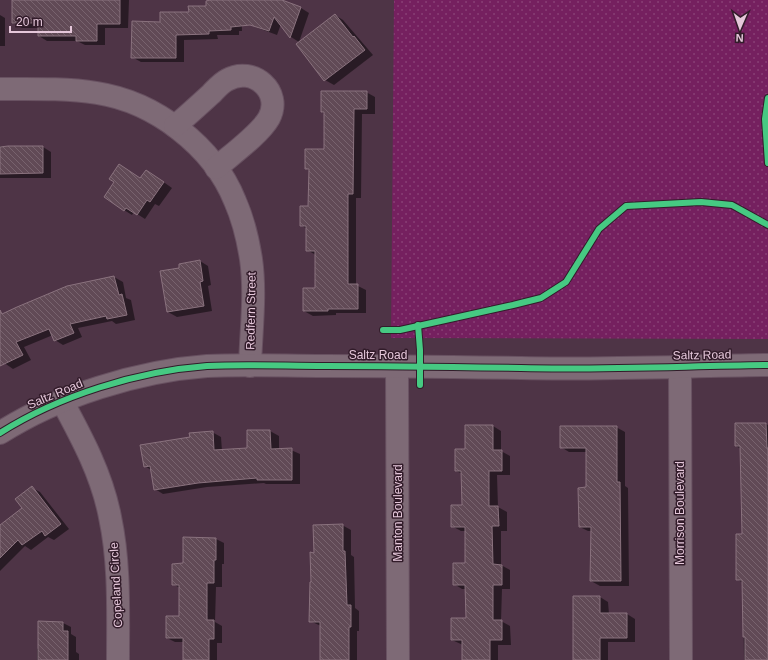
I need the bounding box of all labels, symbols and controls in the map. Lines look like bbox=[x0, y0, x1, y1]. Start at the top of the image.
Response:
scale bar bbox=[10, 8, 71, 34]
north arrow bbox=[720, 8, 760, 48]
text: 20 m bbox=[16, 15, 43, 29]
text: N bbox=[735, 32, 744, 44]
street label: Redfern Street bbox=[243, 271, 259, 350]
street label: Saltz Road bbox=[673, 347, 731, 363]
street label: Saltz Road bbox=[349, 348, 407, 362]
street label: Saltz Road bbox=[25, 376, 85, 412]
street label: Morrison Boulevard bbox=[673, 461, 687, 565]
street label: Manton Boulevard bbox=[391, 464, 405, 562]
street label: Copeland Circle bbox=[107, 542, 125, 628]

